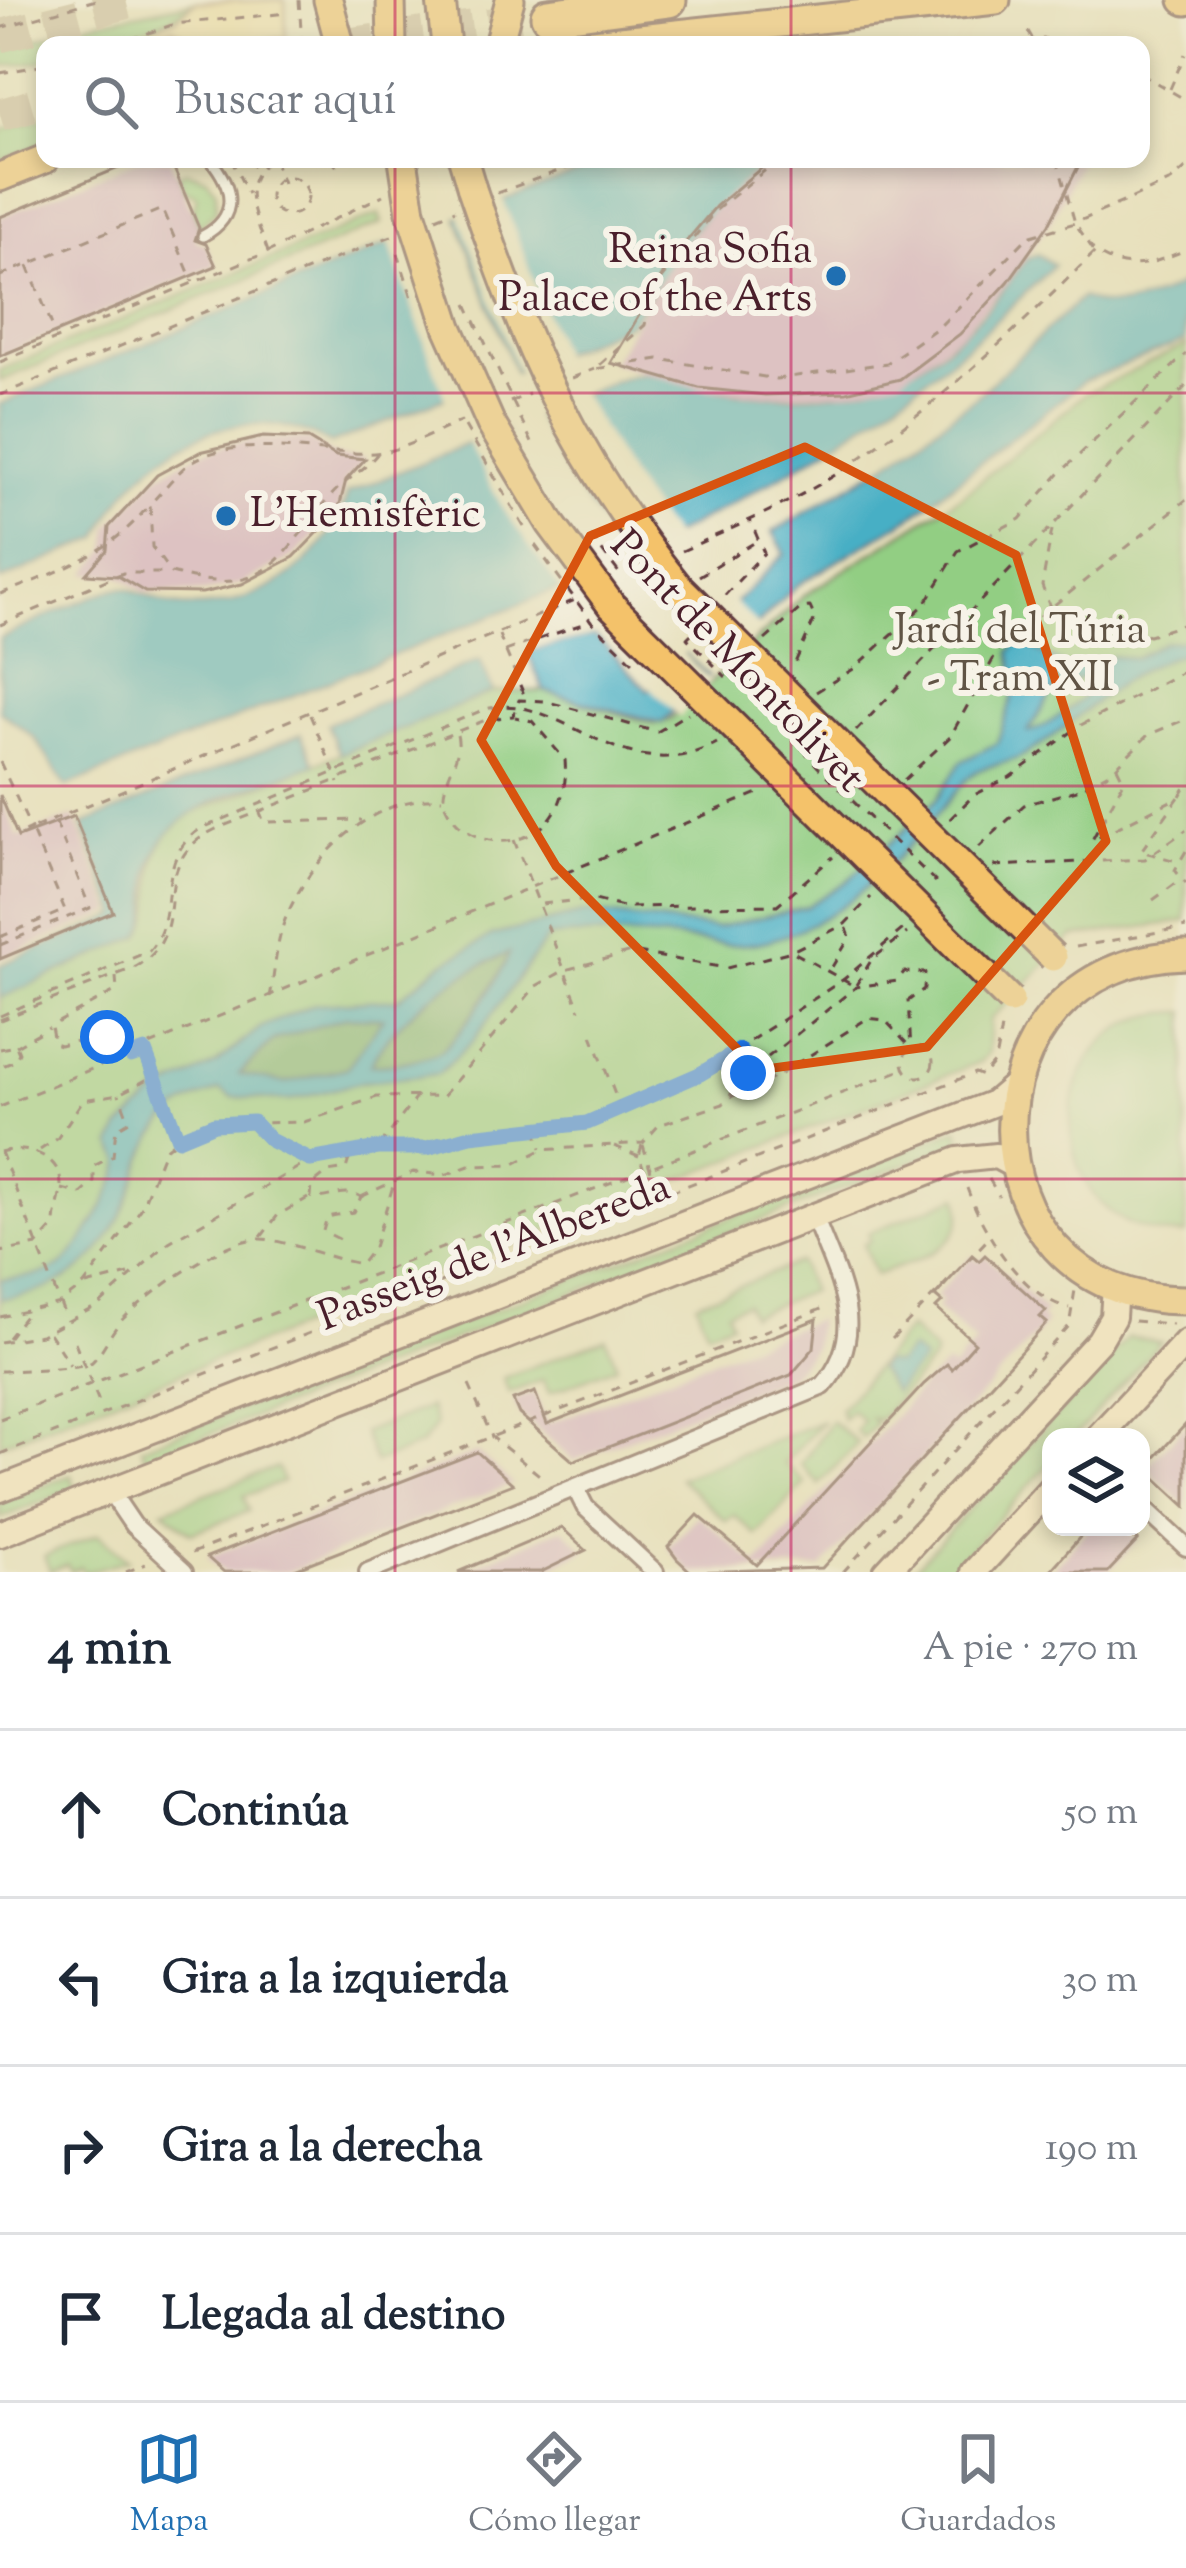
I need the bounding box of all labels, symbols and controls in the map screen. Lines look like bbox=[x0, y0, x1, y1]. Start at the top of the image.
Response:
search box bbox=[36, 36, 1150, 168]
icon: search bbox=[78, 69, 144, 135]
text: Buscar aquí bbox=[174, 70, 396, 135]
place label: Reina Sofia Palace of the Arts bbox=[498, 222, 812, 330]
marker: Reina Sofia Palace of the Arts bbox=[823, 263, 849, 289]
place label: L'Hemisfèric bbox=[250, 486, 481, 546]
marker: L'Hemisfèric bbox=[213, 503, 239, 529]
street label: Pont de Montolivet bbox=[595, 518, 877, 808]
park label: Jardí del Túria - Tram XII bbox=[892, 602, 1146, 710]
route start bbox=[80, 1010, 134, 1064]
route end bbox=[721, 1046, 775, 1100]
street label: Passeig de l'Albereda bbox=[310, 1159, 680, 1349]
map controls bbox=[1042, 1428, 1150, 1536]
button: layers bbox=[1042, 1428, 1150, 1536]
text: 4 min bbox=[48, 1614, 171, 1687]
text: A pie · 270 m bbox=[923, 1622, 1138, 1678]
icon: ahead bbox=[48, 1781, 114, 1847]
text: Continúa bbox=[162, 1781, 349, 1846]
text: 50 m bbox=[1063, 1786, 1138, 1842]
icon: left bbox=[48, 1949, 114, 2015]
text: Gira a la izquierda bbox=[162, 1949, 509, 2014]
text: 30 m bbox=[1061, 1954, 1138, 2010]
icon: right bbox=[48, 2117, 114, 2183]
text: Gira a la derecha bbox=[162, 2117, 483, 2182]
text: 190 m bbox=[1045, 2122, 1138, 2178]
icon: arrive bbox=[48, 2285, 114, 2351]
text: Llegada al destino bbox=[162, 2285, 506, 2350]
tab: Mapa bbox=[130, 2426, 209, 2546]
tab: Cómo llegar bbox=[468, 2426, 641, 2546]
tab: Guardados bbox=[900, 2426, 1056, 2546]

